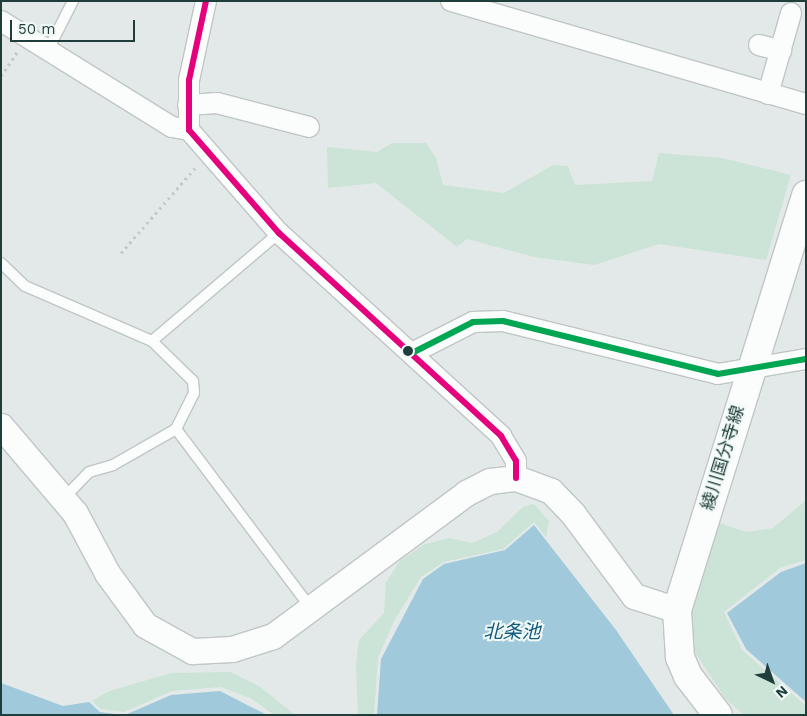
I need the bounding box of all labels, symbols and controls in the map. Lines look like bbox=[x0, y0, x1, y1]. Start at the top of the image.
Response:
scale bar bbox=[12, 10, 138, 42]
text: 50 m bbox=[18, 20, 55, 38]
unlabelled marker bbox=[403, 346, 413, 356]
street label: 綾川国分寺線 bbox=[697, 403, 749, 513]
water label: 北条池 bbox=[484, 621, 540, 643]
north arrow bbox=[747, 656, 797, 706]
text: N bbox=[773, 683, 791, 702]

